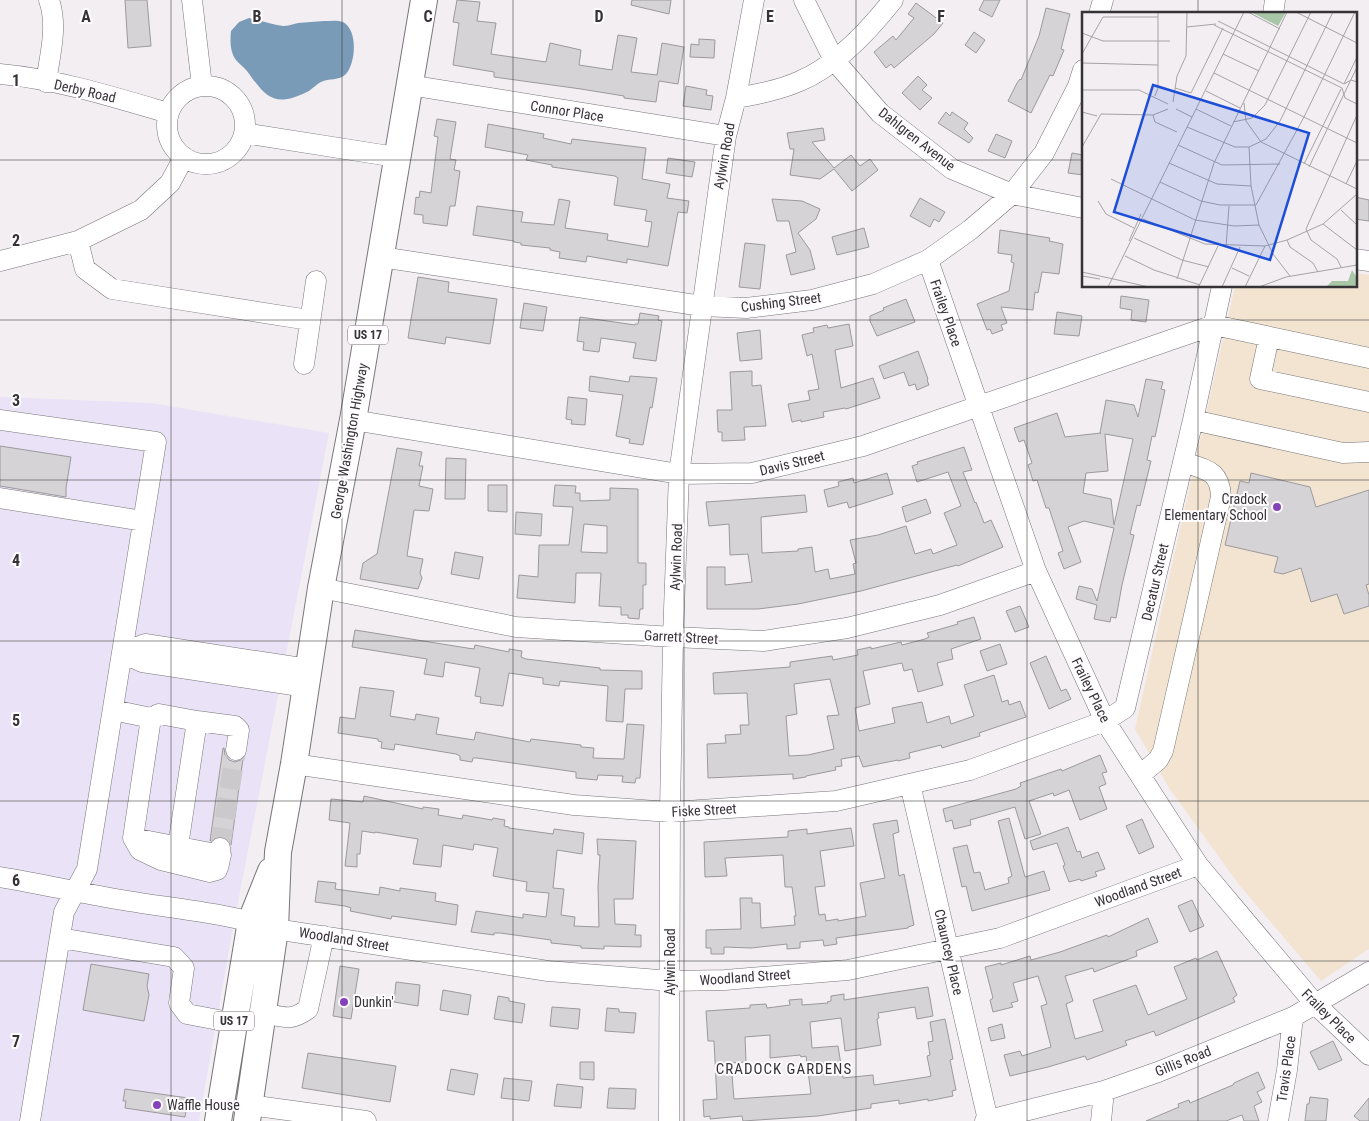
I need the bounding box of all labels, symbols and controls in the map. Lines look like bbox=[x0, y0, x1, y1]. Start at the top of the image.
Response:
text: A bbox=[81, 7, 91, 26]
text: B bbox=[253, 7, 262, 26]
text: C bbox=[423, 7, 433, 26]
text: D bbox=[594, 7, 604, 26]
text: E bbox=[766, 7, 774, 26]
text: F bbox=[937, 7, 945, 26]
inset map bbox=[1082, 12, 1356, 288]
text: 1 bbox=[12, 71, 20, 90]
street label: Derby Road bbox=[53, 76, 117, 106]
street label: Connor Place bbox=[529, 97, 605, 125]
street label: Dahlgren Avenue bbox=[876, 104, 959, 174]
street label: Aylwin Road bbox=[710, 122, 738, 190]
text: 2 bbox=[12, 231, 20, 250]
street label: Frailey Place bbox=[927, 277, 965, 349]
street label: Cushing Street bbox=[740, 289, 822, 315]
road number: US 17 bbox=[348, 326, 388, 344]
street label: George Washington Highway bbox=[327, 362, 371, 520]
text: 3 bbox=[12, 391, 20, 410]
street label: Davis Street bbox=[758, 447, 826, 479]
place label: Cradock Elementary School bbox=[1164, 491, 1268, 523]
marker: Cradock Elementary School bbox=[1271, 501, 1283, 513]
street label: Aylwin Road bbox=[667, 523, 685, 591]
street label: Decatur Street bbox=[1138, 542, 1172, 622]
text: 4 bbox=[12, 551, 20, 570]
street label: Garrett Street bbox=[644, 627, 718, 647]
street label: Frailey Place bbox=[1068, 655, 1114, 725]
text: 5 bbox=[12, 711, 20, 730]
street label: Fiske Street bbox=[671, 800, 737, 820]
street label: Woodland Street bbox=[1092, 864, 1184, 910]
text: 6 bbox=[12, 871, 20, 890]
street label: Chauncey Place bbox=[931, 907, 967, 997]
street label: Woodland Street bbox=[298, 924, 390, 954]
street label: Aylwin Road bbox=[662, 928, 678, 996]
street label: Woodland Street bbox=[699, 966, 791, 988]
street label: Frailey Place bbox=[1299, 986, 1360, 1047]
place label: Dunkin' bbox=[354, 994, 394, 1010]
marker: Dunkin' bbox=[338, 996, 350, 1008]
road number: US 17 bbox=[214, 1011, 254, 1030]
text: 7 bbox=[12, 1032, 20, 1051]
street label: Travis Place bbox=[1273, 1034, 1299, 1103]
street label: Gillis Road bbox=[1153, 1043, 1213, 1079]
district label: CRADOCK GARDENS bbox=[716, 1060, 852, 1078]
place label: Waffle House bbox=[167, 1097, 240, 1113]
marker: Waffle House bbox=[151, 1099, 163, 1111]

